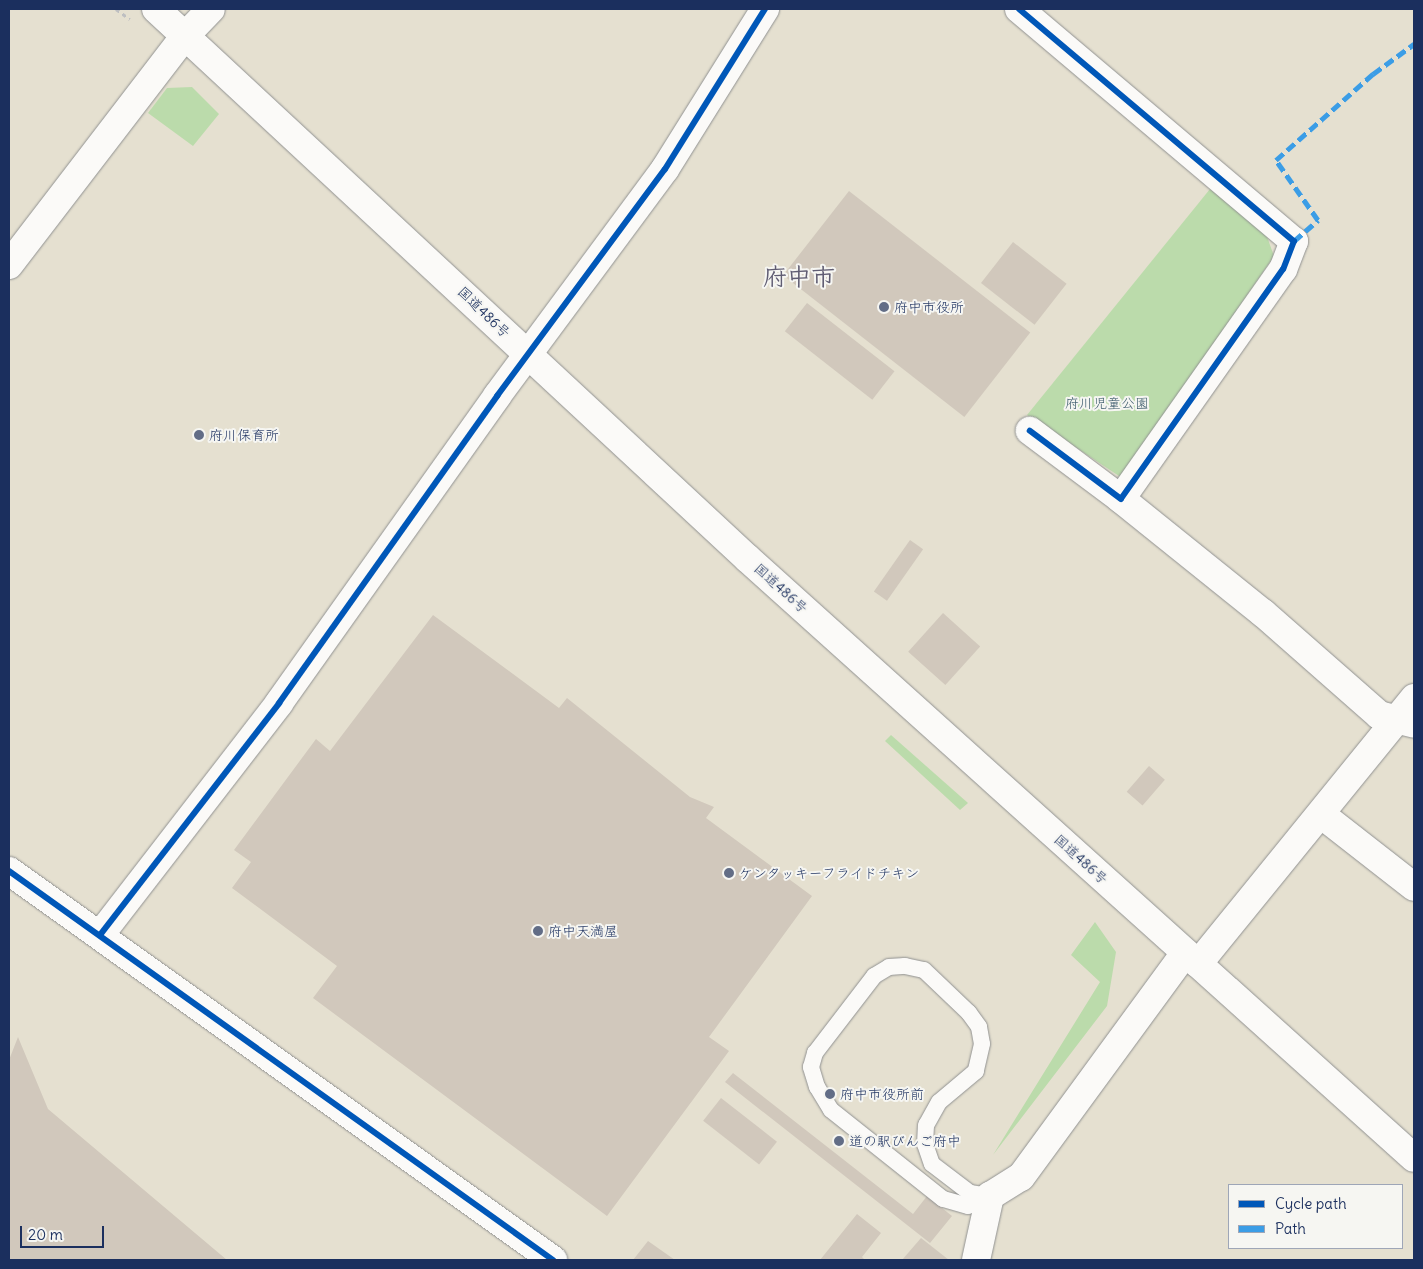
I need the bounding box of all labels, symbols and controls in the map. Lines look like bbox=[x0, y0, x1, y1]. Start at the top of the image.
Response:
district label: 府中市 bbox=[763, 263, 835, 291]
street label: 国道486号 bbox=[454, 283, 514, 341]
place label: 府中市役所 bbox=[894, 299, 964, 315]
marker: 府中市役所 bbox=[878, 301, 890, 313]
park label: 府川児童公園 bbox=[1065, 395, 1149, 411]
place label: 府川保育所 bbox=[209, 427, 279, 443]
marker: 府川保育所 bbox=[193, 429, 205, 441]
street label: 国道486号 bbox=[751, 560, 811, 616]
street label: 国道486号 bbox=[1051, 831, 1111, 887]
place label: ケンタッキーフライドチキン bbox=[739, 865, 921, 881]
marker: ケンタッキーフライドチキン bbox=[723, 867, 735, 879]
place label: 府中天満屋 bbox=[548, 923, 618, 939]
marker: 府中天満屋 bbox=[532, 925, 544, 937]
place label: 府中市役所前 bbox=[840, 1086, 924, 1102]
marker: 府中市役所前 bbox=[824, 1088, 836, 1100]
place label: 道の駅びんご府中 bbox=[849, 1133, 961, 1149]
marker: 道の駅びんご府中 bbox=[833, 1135, 845, 1147]
legend bbox=[1228, 1184, 1403, 1249]
text: Cycle path bbox=[1275, 1194, 1347, 1213]
scale bar bbox=[22, 1216, 106, 1248]
text: Path bbox=[1275, 1219, 1306, 1238]
text: 20 m bbox=[28, 1225, 63, 1244]

